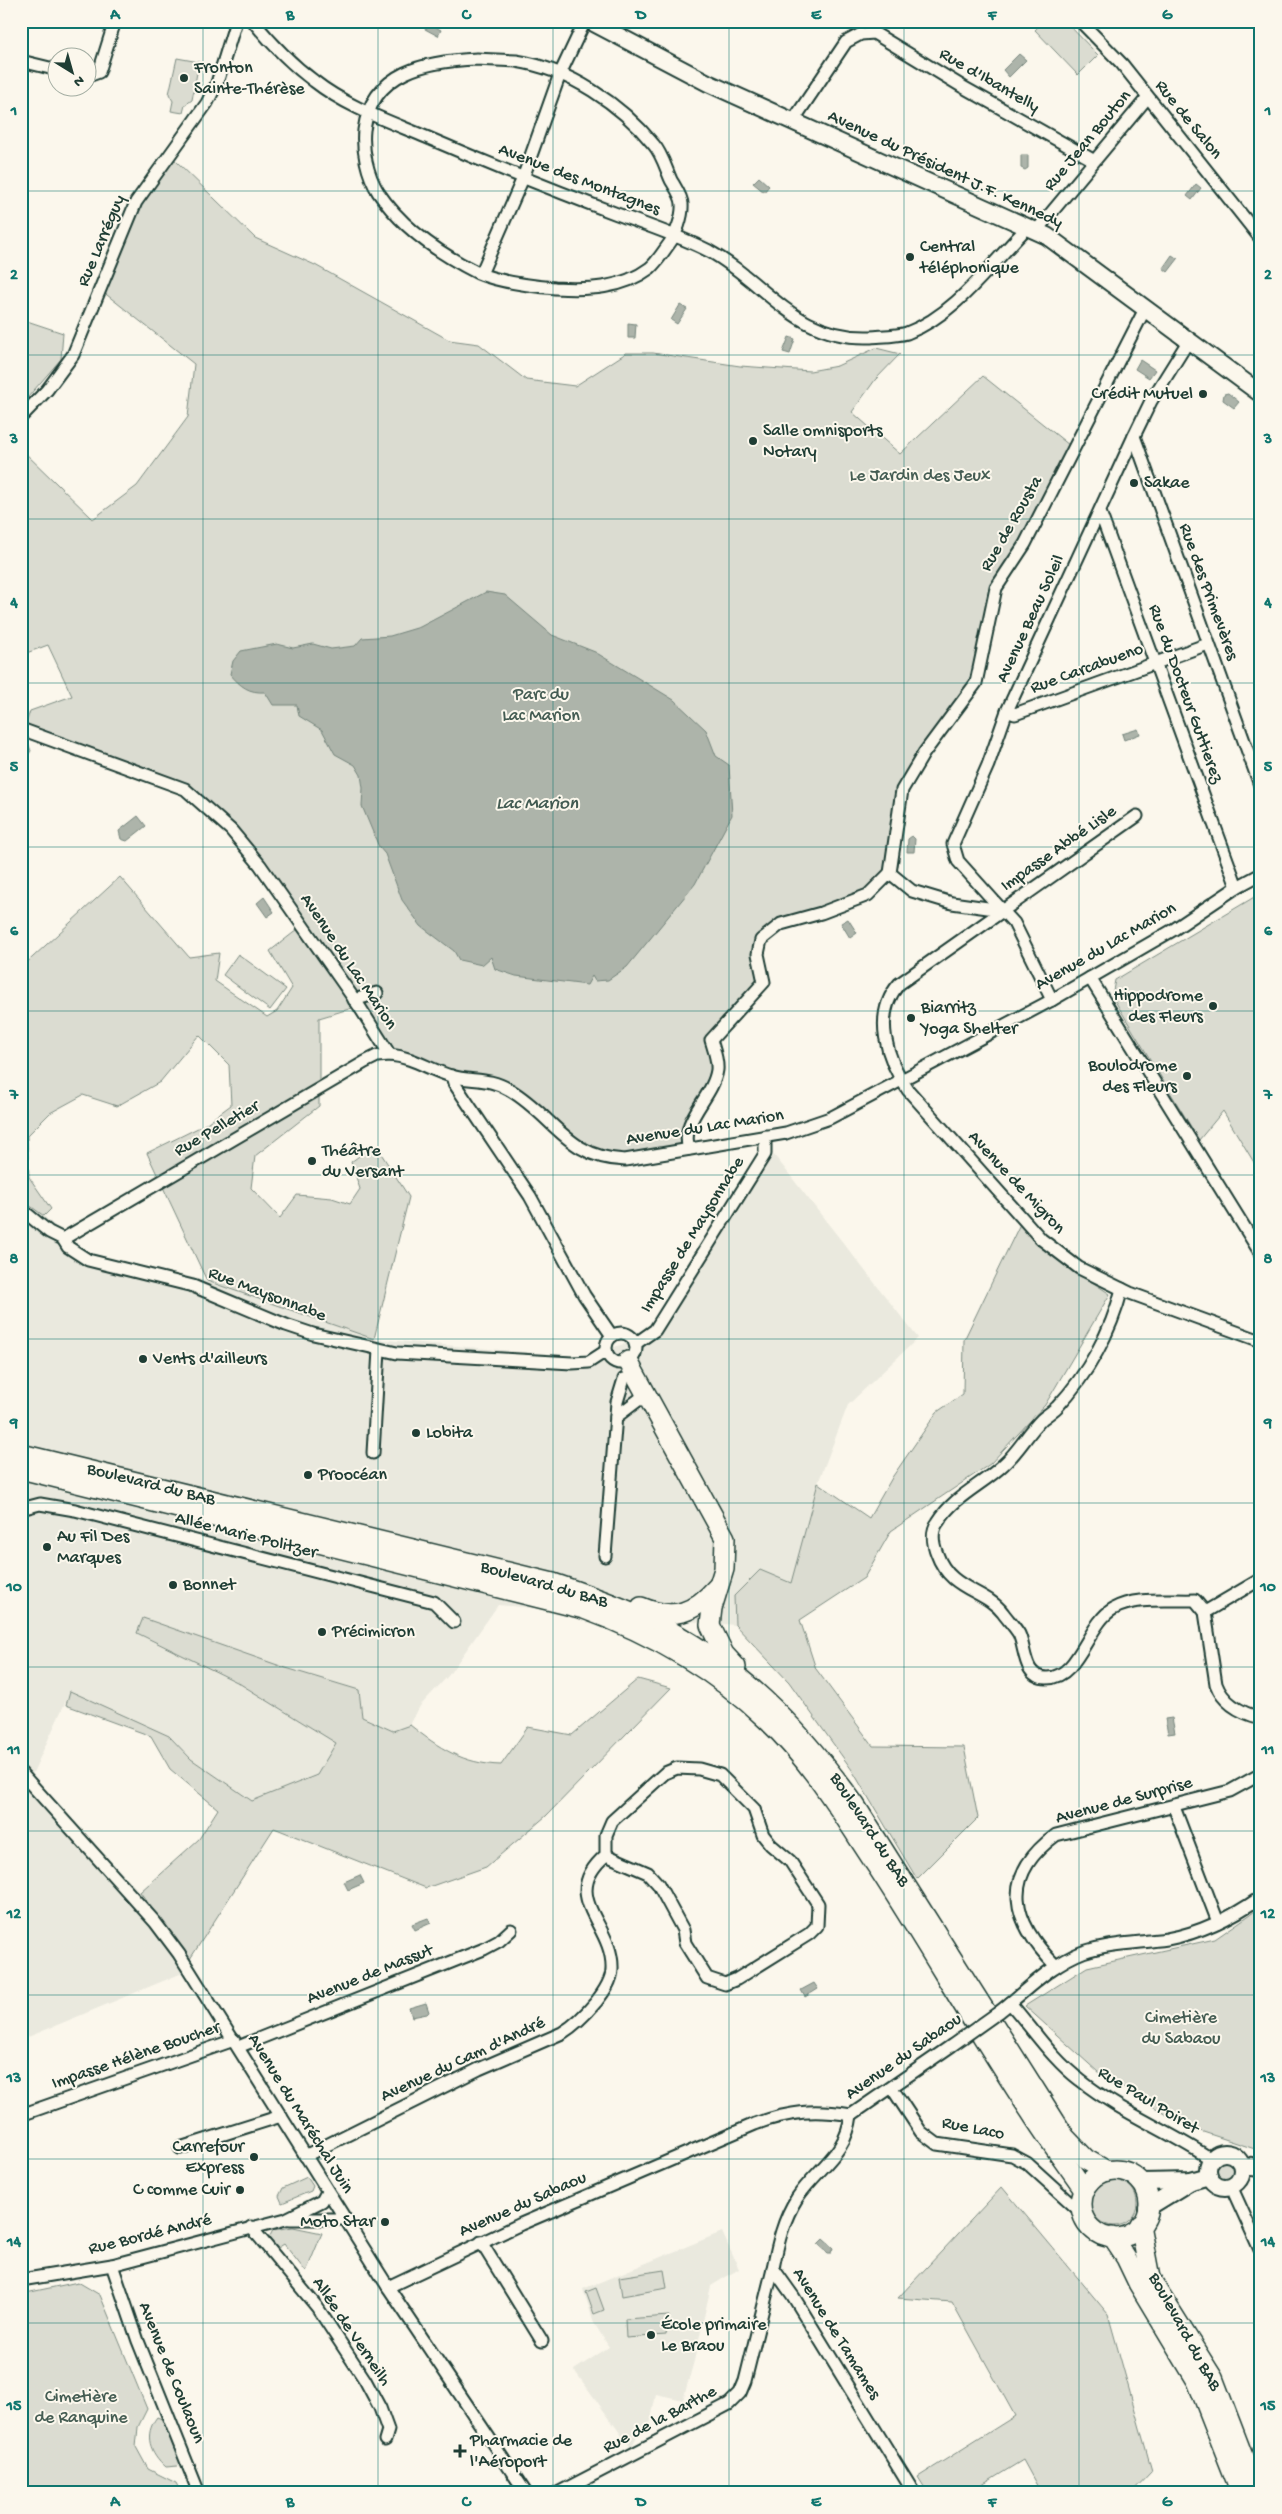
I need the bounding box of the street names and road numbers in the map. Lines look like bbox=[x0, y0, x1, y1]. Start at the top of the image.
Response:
street label: Rue d'Ibantelly bbox=[935, 44, 1043, 118]
street label: Rue de Salon bbox=[1150, 76, 1227, 164]
street label: Rue Jean Bouton bbox=[1040, 86, 1137, 196]
street label: Avenue du Président J.F. Kennedy bbox=[824, 106, 1066, 234]
street label: Avenue des Montagnes bbox=[495, 139, 664, 221]
street label: Rue Larréguy bbox=[73, 192, 131, 290]
street label: Rue de Rousta bbox=[976, 472, 1048, 575]
street label: Rue des Primevères bbox=[1174, 521, 1243, 665]
street label: Avenue Beau Soleil bbox=[992, 552, 1070, 686]
street label: Rue du Docteur Guttierez bbox=[1143, 602, 1228, 787]
street label: Rue Carcabueno bbox=[1028, 639, 1146, 699]
street label: Impasse Abbé Lisle bbox=[997, 801, 1121, 897]
street label: Avenue du Lac Marion bbox=[295, 890, 401, 1034]
street label: Avenue du Lac Marion bbox=[1032, 898, 1181, 996]
street label: Rue Pelletier bbox=[171, 1095, 265, 1162]
street label: Avenue du Lac Marion bbox=[625, 1105, 786, 1151]
street label: Avenue de Migron bbox=[963, 1127, 1069, 1239]
street label: Impasse de Maysonnabe bbox=[636, 1152, 750, 1317]
street label: Rue Maysonnabe bbox=[205, 1263, 330, 1327]
street label: Boulevard du BAB bbox=[84, 1459, 218, 1511]
street label: Allée Marie Politzer bbox=[173, 1508, 321, 1564]
street label: Boulevard du BAB bbox=[477, 1556, 611, 1613]
street label: Boulevard du BAB bbox=[824, 1768, 914, 1892]
street label: Avenue de Surprise bbox=[1053, 1772, 1195, 1829]
street label: Avenue de Massut bbox=[304, 1940, 438, 2010]
street label: Avenue du Sabaou bbox=[842, 2009, 967, 2105]
street label: Avenue du Cam d'André bbox=[377, 2012, 549, 2107]
street label: Impasse Hélène Boucher bbox=[49, 2017, 224, 2095]
street label: Avenue du Maréchal Juin bbox=[242, 2030, 358, 2198]
street label: Rue Paul Poiret bbox=[1094, 2063, 1204, 2140]
street label: Rue Laco bbox=[940, 2113, 1006, 2145]
street label: Avenue du Sabaou bbox=[456, 2167, 590, 2243]
street label: Rue Bordé André bbox=[86, 2209, 214, 2260]
street label: Avenue de Tamames bbox=[787, 2264, 886, 2405]
street label: Boulevard du BAB bbox=[1142, 2268, 1225, 2395]
street label: Allée de Verneilh bbox=[307, 2274, 395, 2391]
street label: Avenue de Coulaoun bbox=[133, 2299, 209, 2447]
street label: Rue de la Barthe bbox=[600, 2381, 721, 2459]

